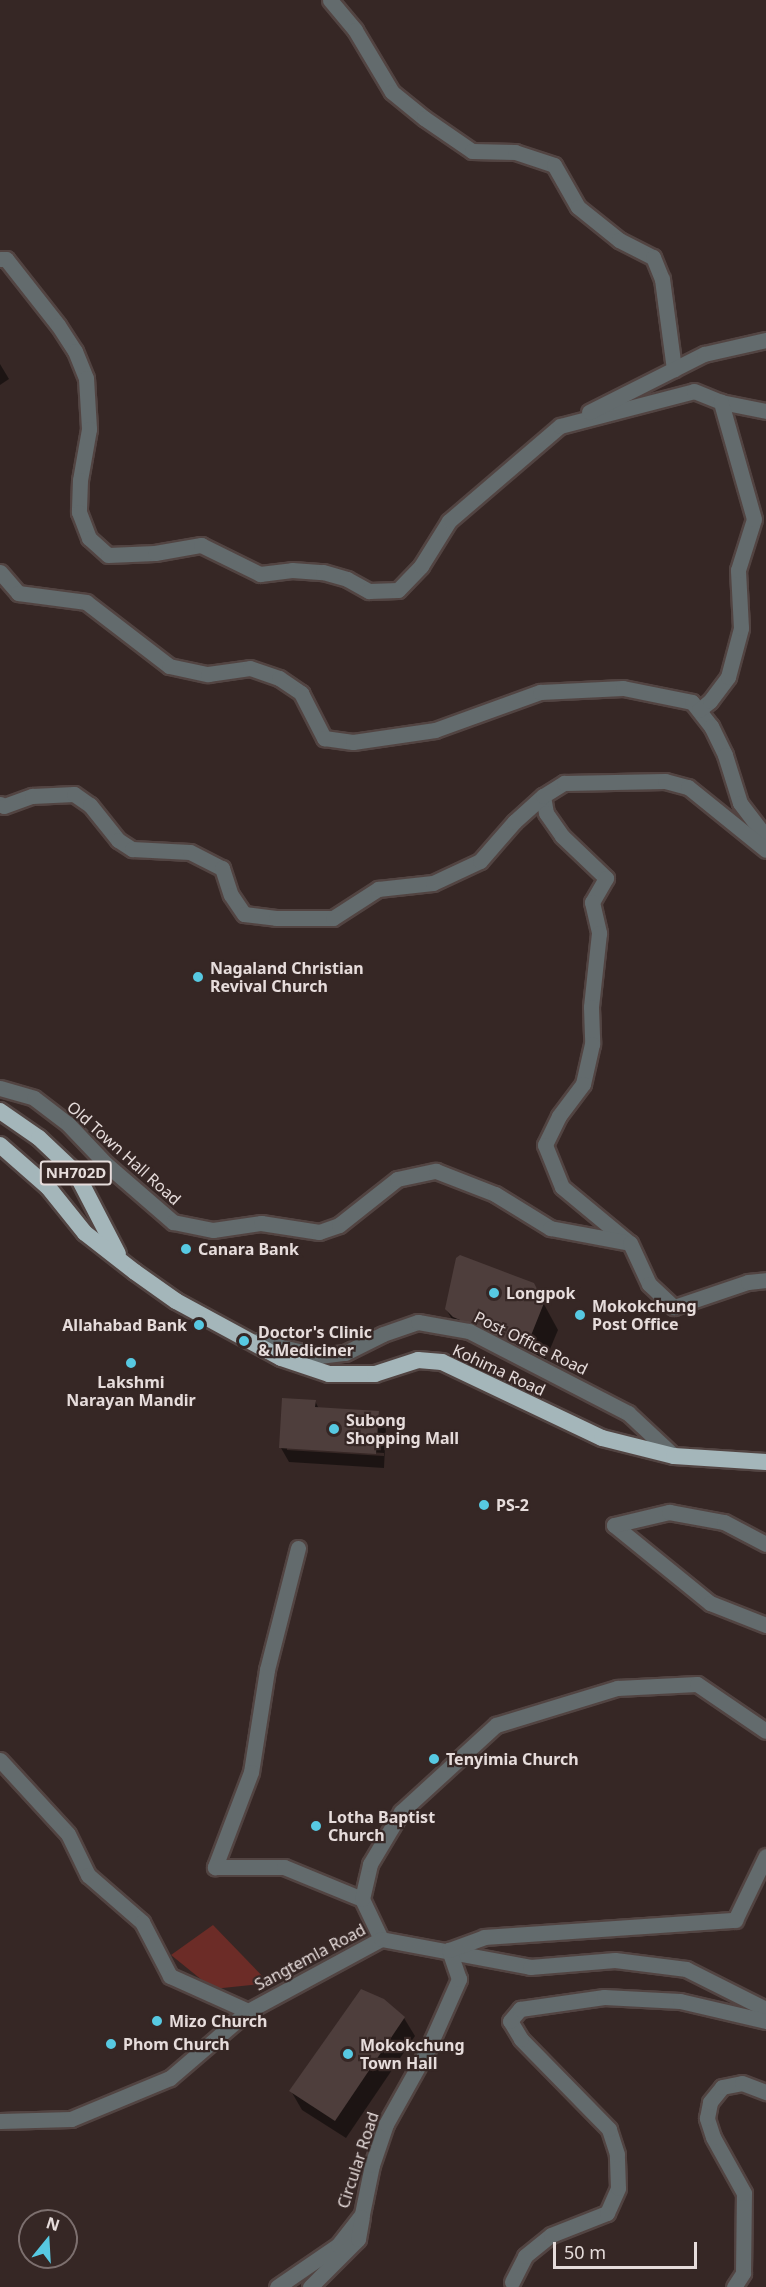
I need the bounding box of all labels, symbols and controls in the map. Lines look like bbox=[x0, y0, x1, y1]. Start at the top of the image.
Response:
place label: Nagaland Christian Revival Church bbox=[210, 958, 364, 996]
marker: Nagaland Christian Revival Church bbox=[191, 970, 205, 984]
street label: Old Town Hall Road bbox=[63, 1097, 185, 1209]
road number: NH702D bbox=[38, 1161, 113, 1185]
place label: Canara Bank bbox=[198, 1239, 299, 1259]
marker: Canara Bank bbox=[179, 1242, 193, 1256]
place label: Longpok bbox=[506, 1283, 575, 1303]
marker: Longpok bbox=[487, 1286, 501, 1300]
place label: Mokokchung Post Office bbox=[592, 1296, 696, 1334]
street label: Post Office Road bbox=[471, 1307, 591, 1379]
marker: Mokokchung Post Office bbox=[573, 1308, 587, 1322]
place label: Allahabad Bank bbox=[62, 1315, 187, 1335]
marker: Allahabad Bank bbox=[192, 1318, 206, 1332]
place label: Doctor's Clinic & Mediciner bbox=[258, 1322, 372, 1360]
marker: Doctor's Clinic & Mediciner bbox=[235, 1332, 253, 1350]
street label: Kohima Road bbox=[450, 1340, 548, 1400]
marker: Lakshmi Narayan Mandir bbox=[124, 1356, 138, 1370]
place label: Lakshmi Narayan Mandir bbox=[66, 1372, 196, 1410]
place label: Subong Shopping Mall bbox=[346, 1410, 459, 1448]
marker: Subong Shopping Mall bbox=[327, 1422, 341, 1436]
place label: PS-2 bbox=[496, 1495, 529, 1515]
marker: PS-2 bbox=[477, 1498, 491, 1512]
place label: Tenyimia Church bbox=[446, 1749, 579, 1769]
marker: Tenyimia Church bbox=[427, 1752, 441, 1766]
place label: Lotha Baptist Church bbox=[328, 1807, 435, 1845]
marker: Lotha Baptist Church bbox=[309, 1819, 323, 1833]
street label: Sangtemla Road bbox=[251, 1920, 369, 1994]
place label: Mizo Church bbox=[169, 2011, 267, 2031]
marker: Mizo Church bbox=[150, 2014, 164, 2028]
place label: Phom Church bbox=[123, 2034, 230, 2054]
place label: Mokokchung Town Hall bbox=[360, 2035, 464, 2073]
marker: Phom Church bbox=[104, 2037, 118, 2051]
marker: Mokokchung Town Hall bbox=[341, 2047, 355, 2061]
street label: Circular Road bbox=[333, 2109, 383, 2211]
north arrow bbox=[18, 2209, 78, 2269]
text: N bbox=[43, 2211, 63, 2236]
scale bar bbox=[556, 2230, 700, 2268]
text: 50 m bbox=[564, 2240, 606, 2264]

